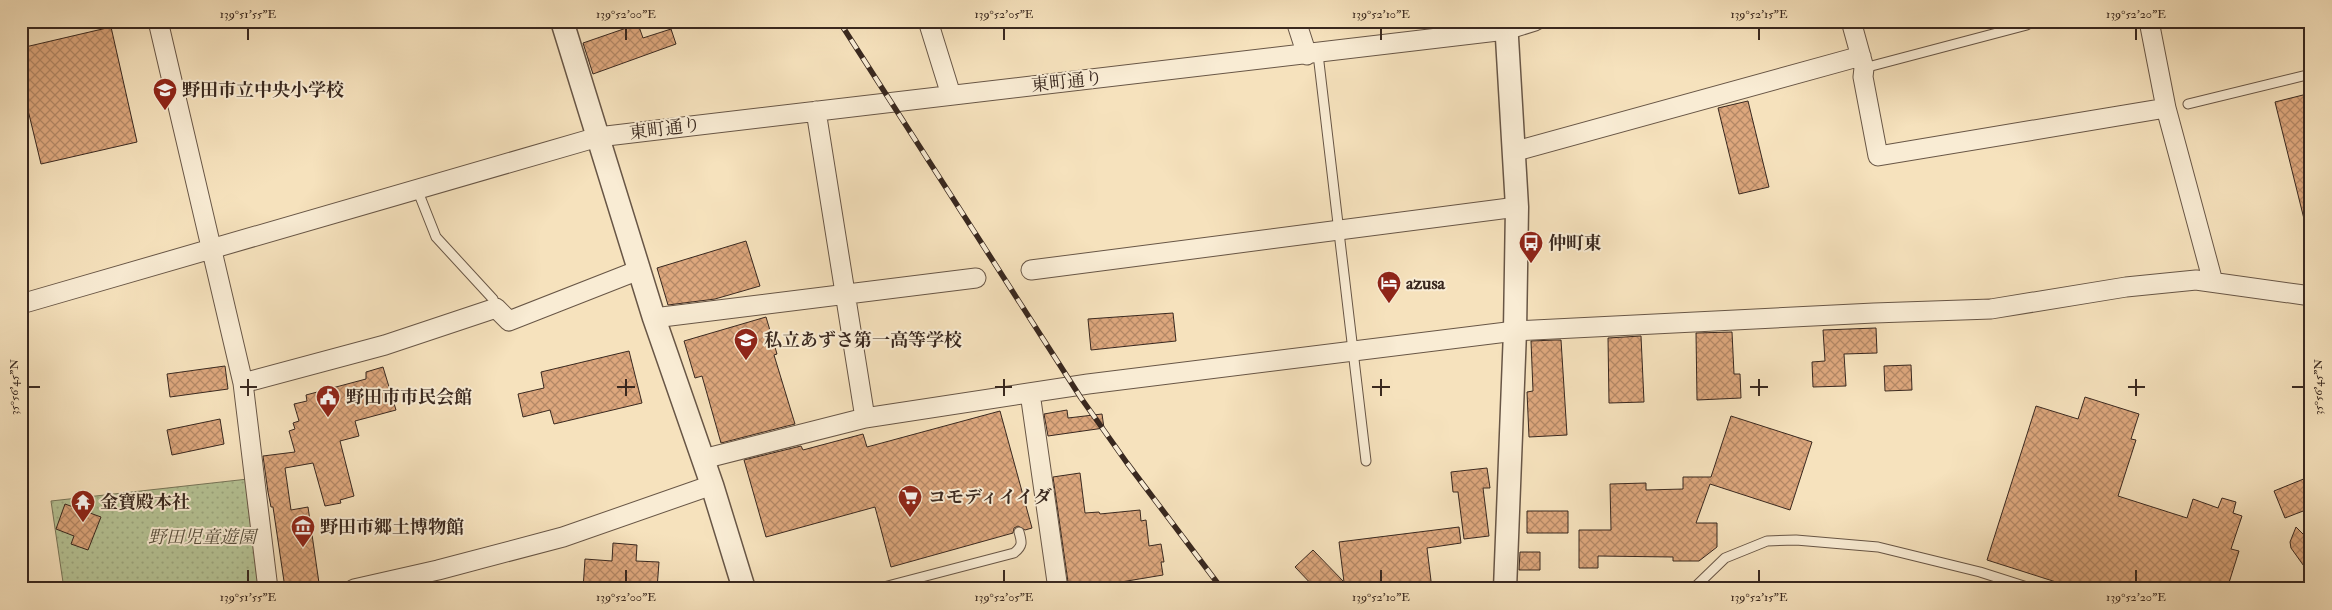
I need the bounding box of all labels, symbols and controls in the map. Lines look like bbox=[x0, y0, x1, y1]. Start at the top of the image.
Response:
text: 139°51'55"E bbox=[220, 7, 277, 22]
text: 139°52'00"E bbox=[596, 7, 656, 22]
text: 139°52'05"E bbox=[975, 7, 1034, 22]
text: 139°52'10"E bbox=[1352, 7, 1410, 22]
text: 139°52'15"E bbox=[1730, 7, 1788, 22]
text: 139°52'20"E bbox=[2106, 7, 2166, 22]
street label: 東町通り bbox=[1030, 67, 1104, 97]
school or university icon: 野田市立中央小学校 bbox=[152, 77, 178, 111]
place label: 野田市立中央小学校 bbox=[182, 79, 344, 102]
street label: 東町通り bbox=[628, 113, 702, 145]
bus stop icon: 仲町東 bbox=[1518, 230, 1544, 264]
place label: 仲町東 bbox=[1548, 232, 1602, 255]
hotel icon: azusa bbox=[1376, 270, 1402, 304]
place label: azusa bbox=[1406, 272, 1446, 295]
school or university icon: 私立あずさ第一高等学校 bbox=[733, 327, 759, 361]
place label: 私立あずさ第一高等学校 bbox=[764, 329, 962, 352]
text: 35°56'45"N bbox=[7, 359, 22, 415]
text: 35°56'45"N bbox=[2311, 359, 2326, 415]
public building icon: 野田市市民会館 bbox=[315, 384, 341, 418]
place label: 野田市市民会館 bbox=[346, 386, 472, 409]
supermarket icon: コモディイイダ bbox=[897, 484, 923, 518]
place label: コモディイイダ bbox=[928, 486, 1052, 509]
temple icon: 金寶殿本社 bbox=[70, 489, 96, 523]
place label: 金寶殿本社 bbox=[100, 491, 190, 514]
museum icon: 野田市郷土博物館 bbox=[290, 514, 316, 548]
place label: 野田市郷土博物館 bbox=[320, 516, 464, 539]
park label: 野田児童遊園 bbox=[148, 526, 259, 549]
text: 139°51'55"E bbox=[220, 590, 277, 605]
text: 139°52'00"E bbox=[596, 590, 656, 605]
text: 139°52'05"E bbox=[975, 590, 1034, 605]
text: 139°52'10"E bbox=[1352, 590, 1410, 605]
text: 139°52'15"E bbox=[1730, 590, 1788, 605]
text: 139°52'20"E bbox=[2106, 590, 2166, 605]

